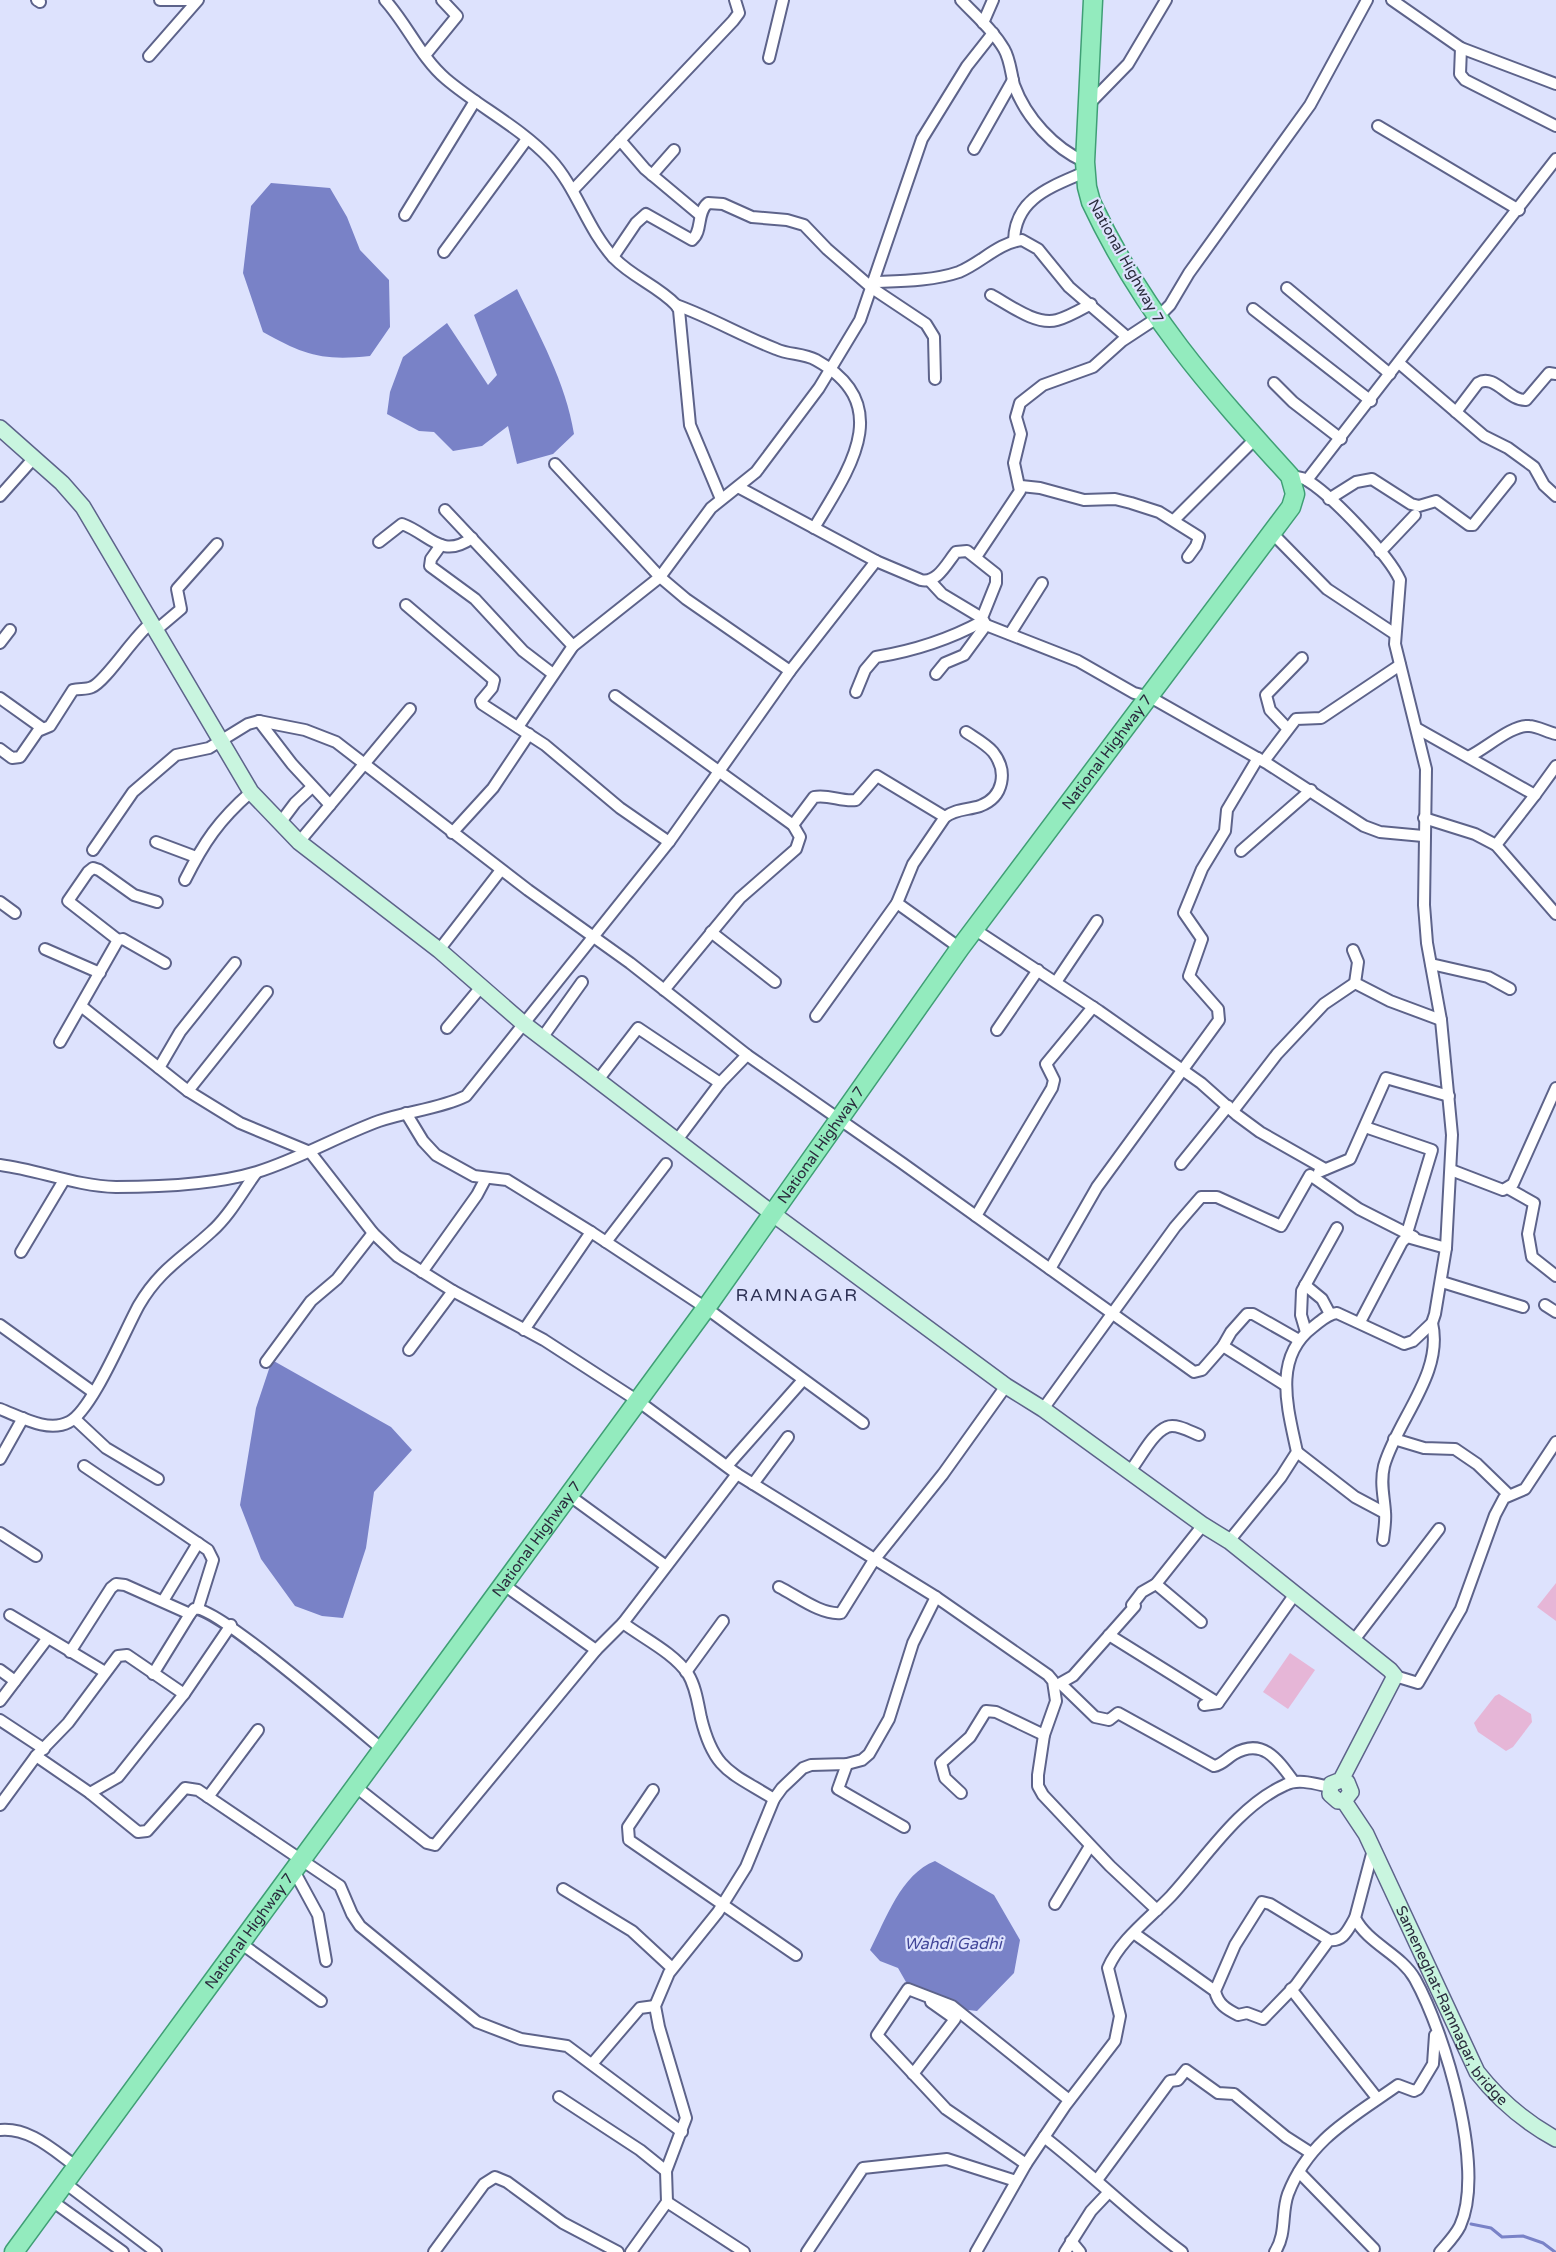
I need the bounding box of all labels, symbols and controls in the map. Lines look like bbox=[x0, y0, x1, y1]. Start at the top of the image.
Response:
street label: National Highway 7 bbox=[1084, 196, 1168, 326]
street label: National Highway 7 bbox=[1058, 691, 1156, 813]
street label: National Highway 7 bbox=[774, 1083, 868, 1207]
district label: RAMNAGAR bbox=[735, 1284, 859, 1306]
street label: National Highway 7 bbox=[488, 1478, 585, 1600]
street label: National Highway 7 bbox=[201, 1870, 298, 1992]
street label: Sameneghat-Ramnagar, bridge bbox=[1392, 1903, 1512, 2109]
water label: Wahdi Gadhi bbox=[904, 1934, 1004, 1954]

